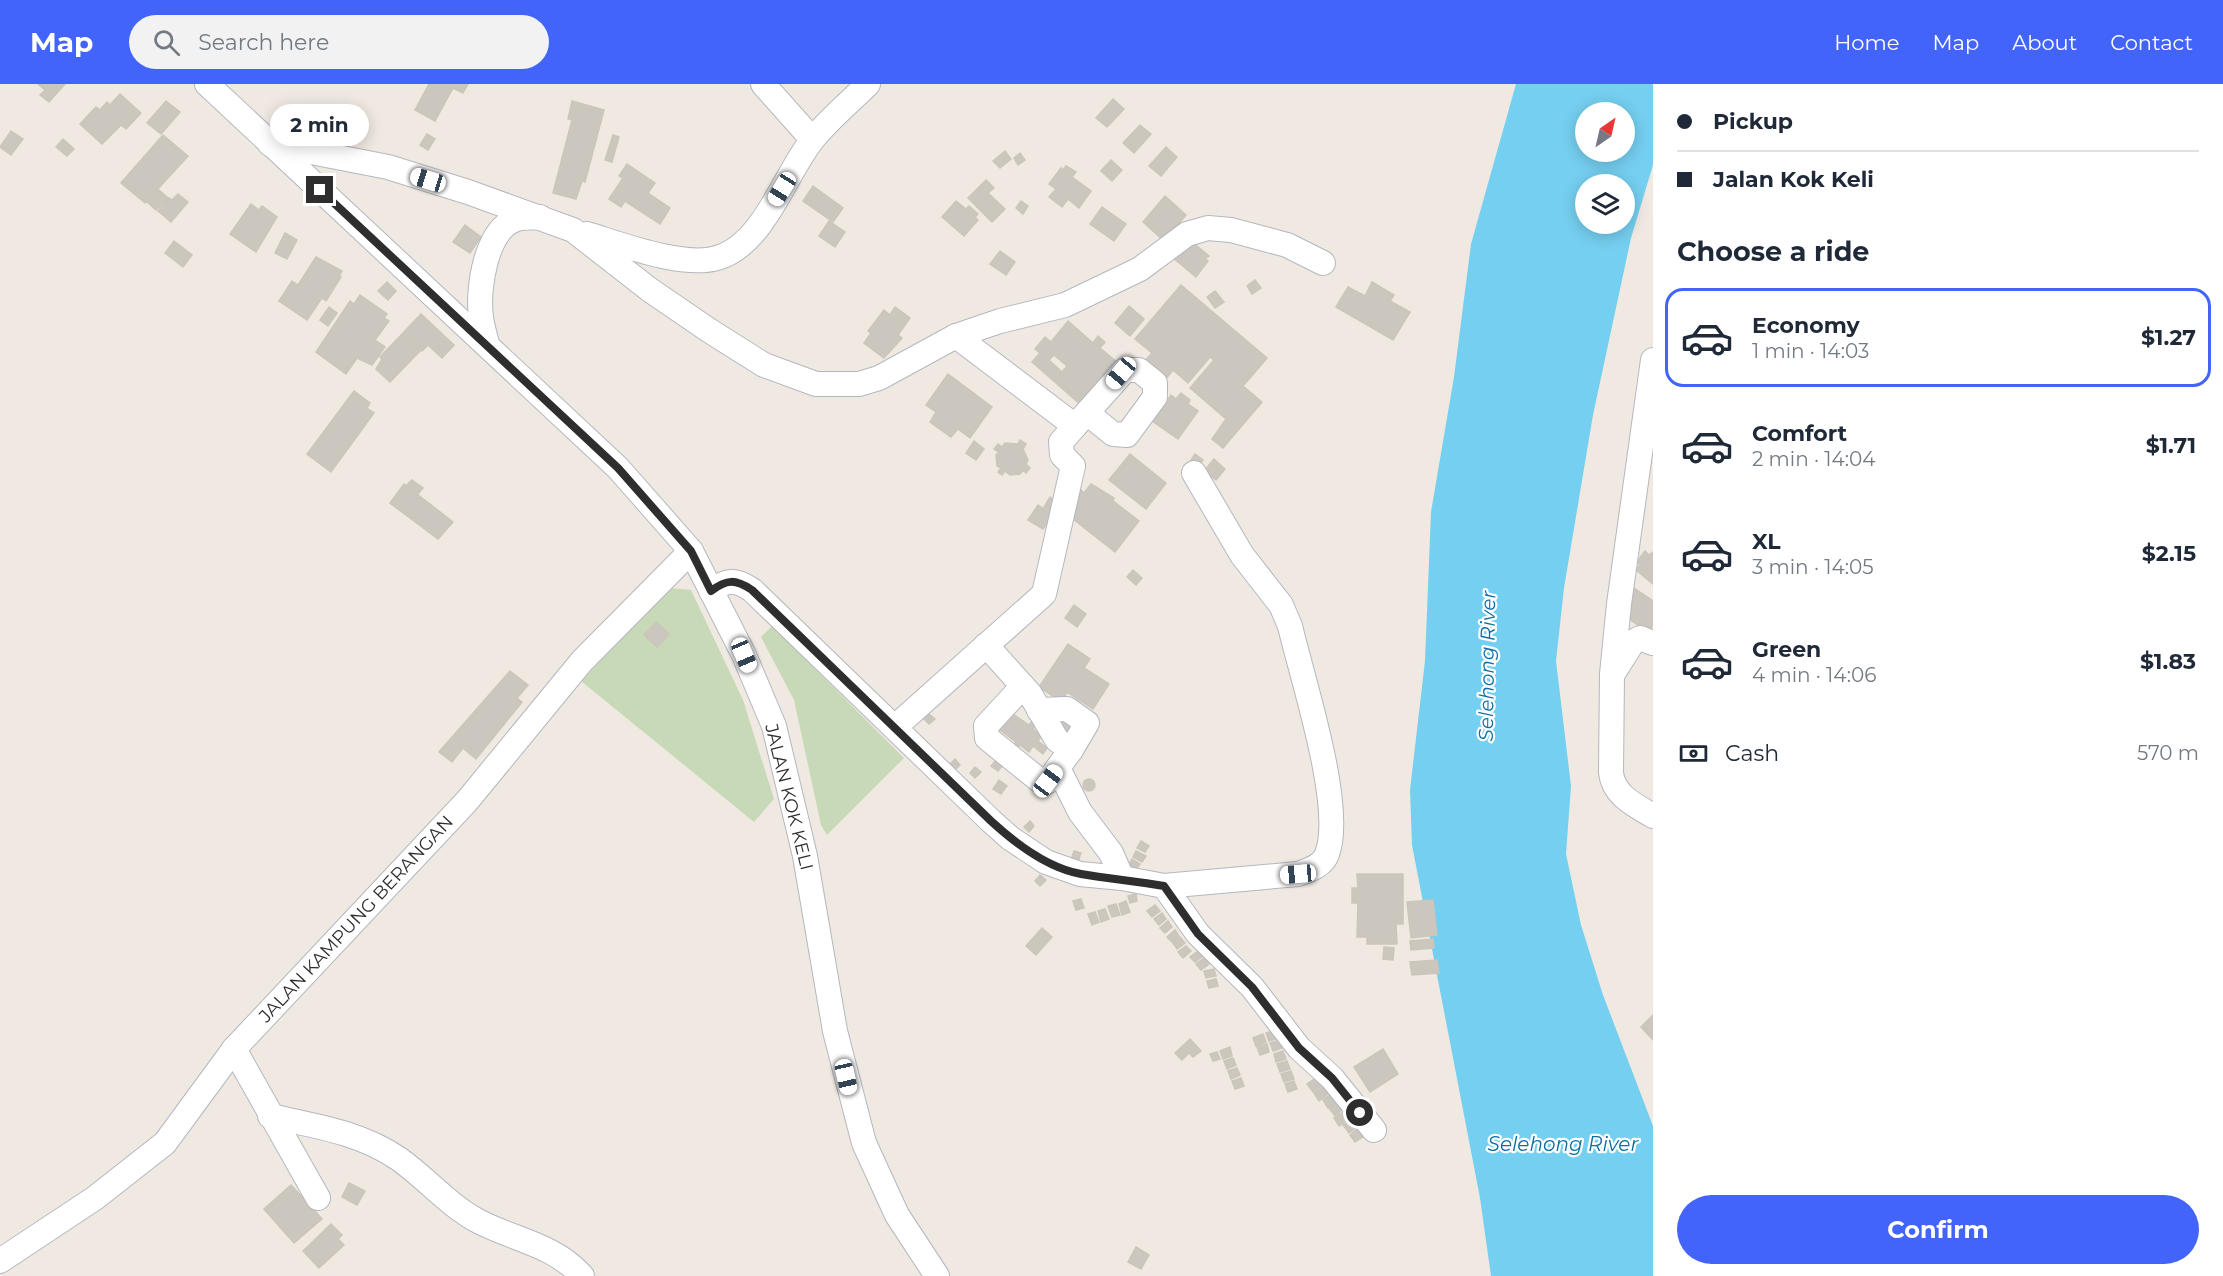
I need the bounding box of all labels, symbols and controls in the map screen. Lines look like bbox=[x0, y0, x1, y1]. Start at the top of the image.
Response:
search box bbox=[129, 15, 549, 69]
text: Map bbox=[30, 25, 93, 59]
icon: search bbox=[150, 26, 183, 59]
text: Search here bbox=[198, 29, 329, 56]
text: Home bbox=[1834, 30, 1899, 55]
text: Map bbox=[1932, 30, 1979, 55]
text: About bbox=[2012, 30, 2077, 55]
text: Contact bbox=[2110, 30, 2193, 55]
north arrow bbox=[1575, 102, 1635, 162]
map controls bbox=[1575, 102, 1635, 234]
callout: 2 min bbox=[270, 103, 370, 145]
text: Pickup bbox=[1713, 108, 1793, 135]
text: 2 min bbox=[290, 113, 349, 137]
car bbox=[408, 166, 448, 194]
text: Jalan Kok Keli bbox=[1713, 166, 1874, 193]
car bbox=[765, 169, 799, 209]
button: layers bbox=[1575, 174, 1635, 234]
route end bbox=[306, 176, 333, 203]
text: Choose a ride bbox=[1677, 235, 1869, 268]
icon: car bbox=[1680, 311, 1734, 365]
text: Economy bbox=[1752, 312, 1860, 339]
text: $1.27 bbox=[2141, 324, 2196, 351]
text: 1 min · 14:03 bbox=[1752, 339, 1869, 363]
car bbox=[1103, 353, 1139, 393]
icon: car bbox=[1680, 419, 1734, 473]
text: Comfort bbox=[1752, 420, 1847, 447]
text: $1.71 bbox=[2146, 432, 2196, 459]
text: 2 min · 14:04 bbox=[1752, 447, 1876, 471]
icon: car bbox=[1680, 527, 1734, 581]
text: XL bbox=[1752, 528, 1781, 555]
text: $2.15 bbox=[2142, 540, 2196, 567]
text: 3 min · 14:05 bbox=[1752, 555, 1874, 579]
water label: Selehong River bbox=[1474, 589, 1500, 742]
car bbox=[729, 635, 759, 675]
icon: car bbox=[1680, 635, 1734, 689]
text: Green bbox=[1752, 636, 1821, 663]
text: $1.83 bbox=[2140, 648, 2196, 675]
text: 4 min · 14:06 bbox=[1752, 663, 1876, 687]
street label: JALAN KOK KELI bbox=[760, 721, 818, 872]
icon: cash bbox=[1677, 737, 1710, 770]
text: Cash bbox=[1725, 740, 1779, 767]
text: 570 m bbox=[2137, 741, 2199, 765]
car bbox=[1030, 761, 1066, 801]
street label: JALAN KAMPUNG BERANGAN bbox=[254, 811, 458, 1028]
car bbox=[1279, 863, 1317, 885]
car bbox=[833, 1057, 859, 1097]
route start bbox=[1346, 1099, 1373, 1126]
water label: Selehong River bbox=[1488, 1132, 1639, 1156]
button: Confirm bbox=[1677, 1195, 2199, 1264]

